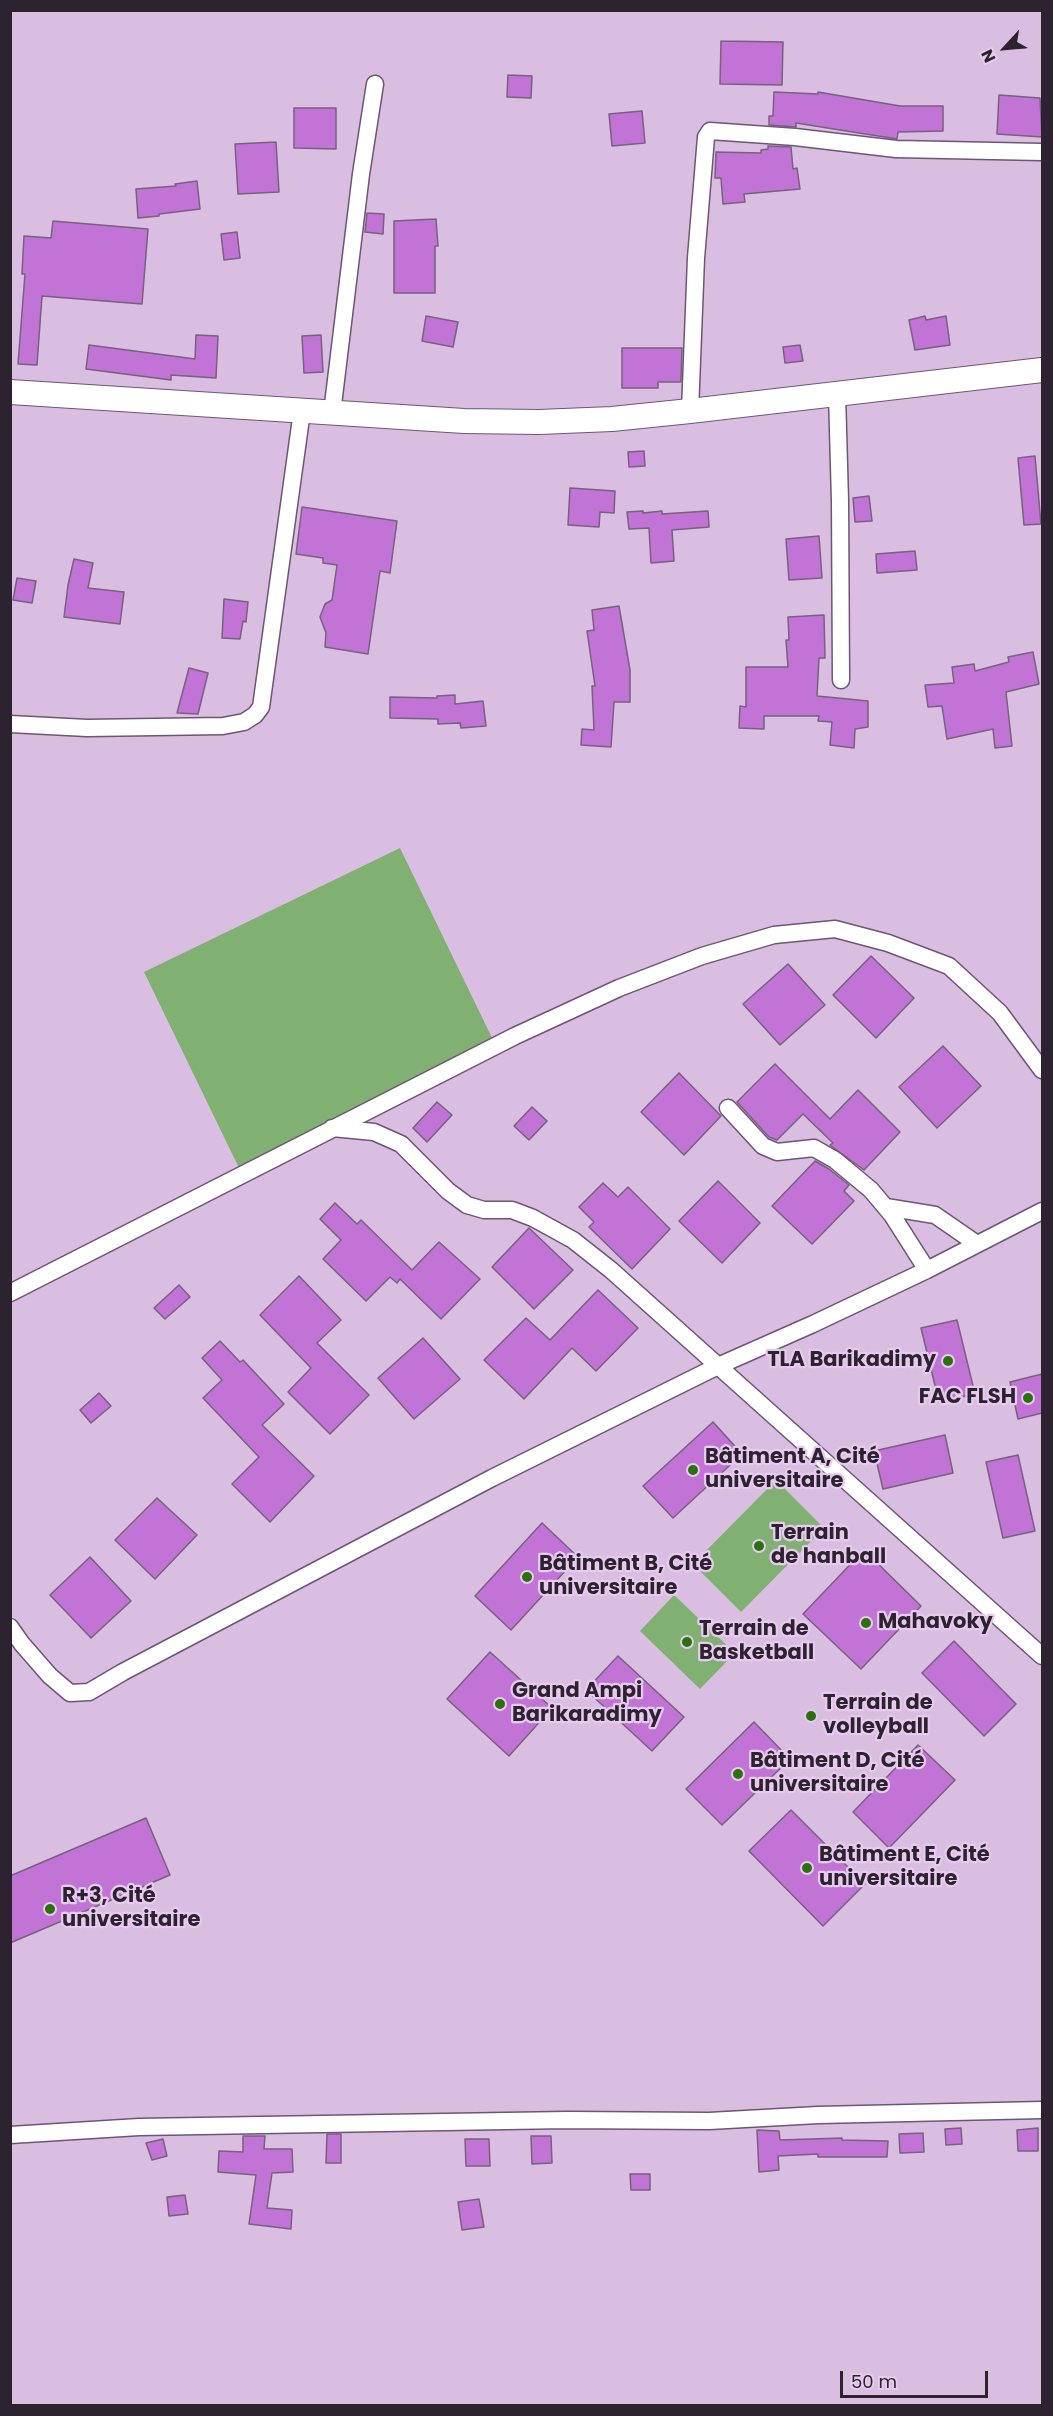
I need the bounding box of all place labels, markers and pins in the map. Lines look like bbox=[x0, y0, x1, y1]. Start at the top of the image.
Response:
place label: TLA Barikadimy bbox=[767, 1348, 936, 1374]
marker: TLA Barikadimy bbox=[941, 1354, 955, 1368]
place label: FAC FLSH bbox=[919, 1385, 1016, 1411]
marker: FAC FLSH bbox=[1021, 1391, 1035, 1405]
place label: Bâtiment A, Cité universitaire bbox=[705, 1445, 880, 1495]
marker: Bâtiment A, Cité universitaire bbox=[686, 1463, 700, 1477]
place label: Terrain de hanball bbox=[771, 1521, 886, 1571]
marker: Terrain de hanball bbox=[752, 1539, 766, 1553]
place label: Bâtiment B, Cité universitaire bbox=[539, 1552, 712, 1602]
marker: Bâtiment B, Cité universitaire bbox=[520, 1570, 534, 1584]
place label: Mahavoky bbox=[878, 1610, 993, 1636]
marker: Mahavoky bbox=[859, 1616, 873, 1630]
place label: Terrain de Basketball bbox=[699, 1617, 814, 1667]
marker: Terrain de Basketball bbox=[680, 1635, 694, 1649]
place label: Grand Ampi Barikaradimy bbox=[512, 1679, 662, 1729]
place label: Terrain de volleyball bbox=[823, 1691, 933, 1741]
marker: Grand Ampi Barikaradimy bbox=[493, 1697, 507, 1711]
marker: Terrain de volleyball bbox=[804, 1709, 818, 1723]
place label: Bâtiment D, Cité universitaire bbox=[750, 1749, 925, 1799]
marker: Bâtiment D, Cité universitaire bbox=[731, 1767, 745, 1781]
place label: Bâtiment E, Cité universitaire bbox=[819, 1843, 990, 1893]
marker: Bâtiment E, Cité universitaire bbox=[800, 1861, 814, 1875]
place label: R+3, Cité universitaire bbox=[62, 1884, 200, 1934]
marker: R+3, Cité universitaire bbox=[43, 1902, 57, 1916]

